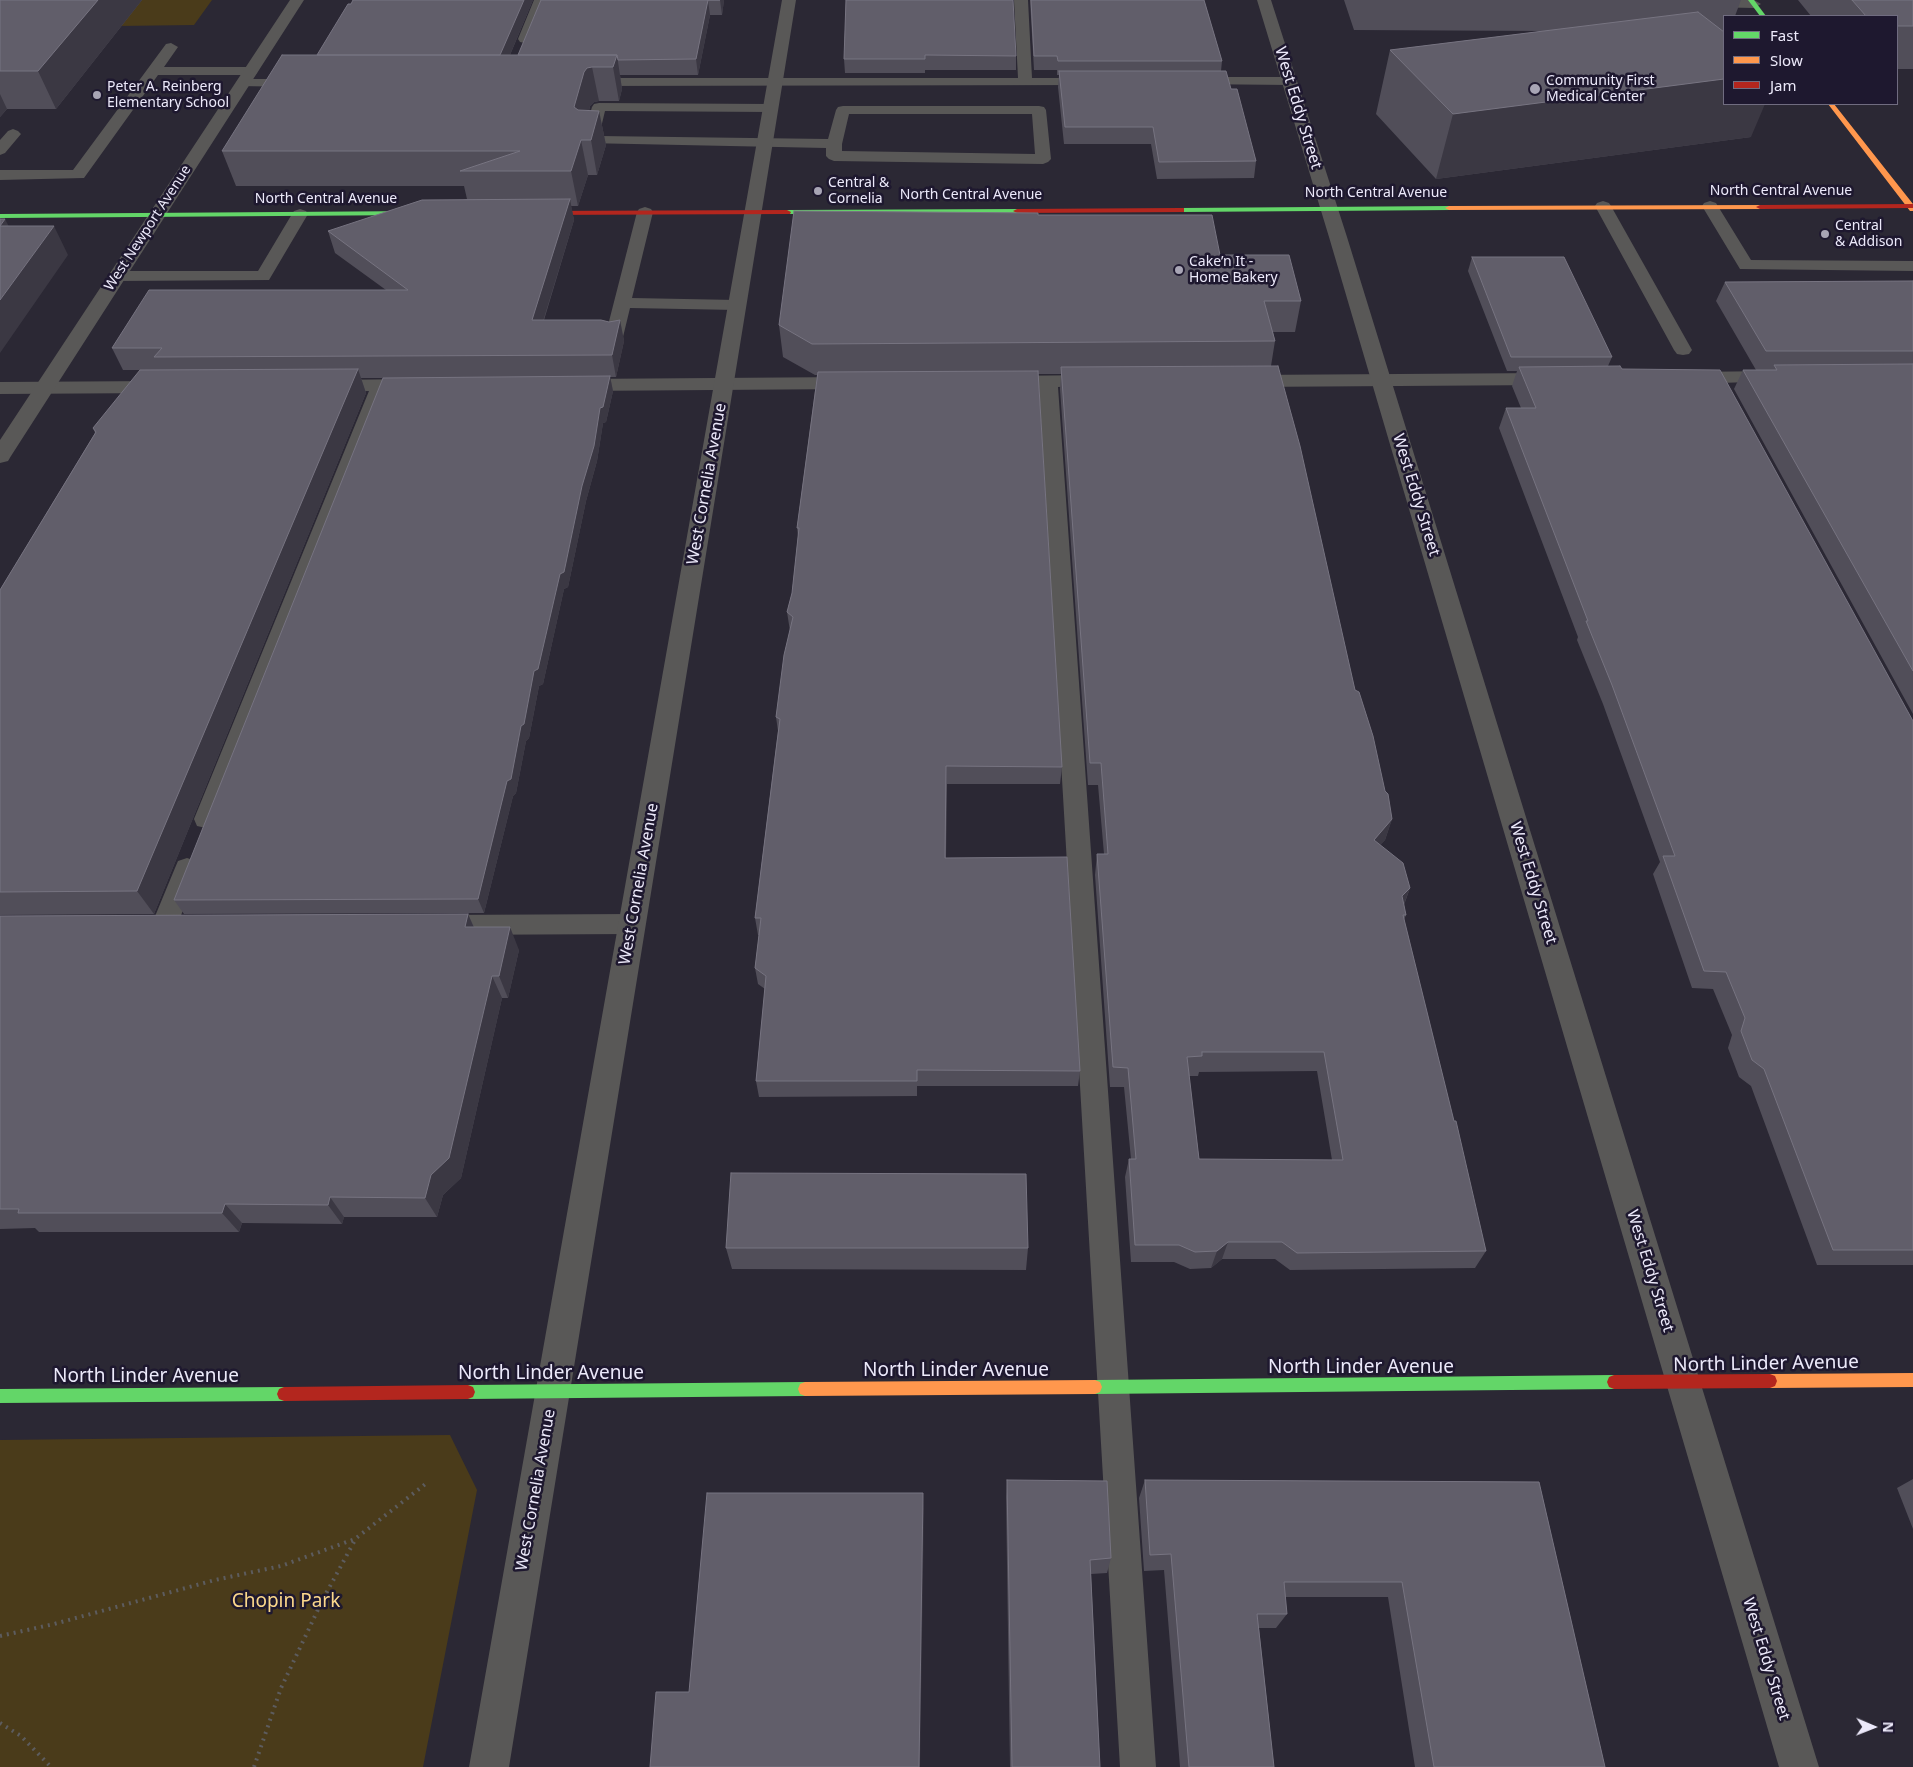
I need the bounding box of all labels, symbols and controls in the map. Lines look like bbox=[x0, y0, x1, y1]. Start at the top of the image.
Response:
legend bbox=[1723, 15, 1898, 105]
text: Fast bbox=[1770, 25, 1799, 45]
street label: West Eddy Street bbox=[1270, 45, 1326, 171]
text: Slow bbox=[1770, 50, 1803, 70]
place label: Community First Medical Center bbox=[1546, 73, 1655, 105]
text: Jam bbox=[1770, 75, 1797, 95]
place label: Peter A. Reinberg Elementary School bbox=[107, 79, 229, 111]
marker: Community First Medical Center bbox=[1528, 82, 1542, 96]
marker: Peter A. Reinberg Elementary School bbox=[91, 89, 103, 101]
street label: West Newport Avenue bbox=[101, 162, 195, 294]
place label: Central & Cornelia bbox=[828, 175, 889, 208]
street label: North Central Avenue bbox=[1710, 183, 1852, 199]
marker: Central & Cornelia bbox=[812, 185, 824, 197]
street label: North Central Avenue bbox=[1305, 185, 1447, 201]
street label: North Central Avenue bbox=[900, 187, 1042, 203]
street label: North Central Avenue bbox=[255, 191, 397, 207]
place label: Central & Addison bbox=[1835, 218, 1902, 250]
marker: Central & Addison bbox=[1819, 228, 1831, 240]
place label: Cake’n It - Home Bakery bbox=[1189, 254, 1278, 286]
marker: Cake’n It - Home Bakery bbox=[1173, 264, 1185, 276]
street label: West Cornelia Avenue bbox=[683, 402, 731, 566]
street label: West Eddy Street bbox=[1388, 432, 1444, 558]
street label: West Cornelia Avenue bbox=[615, 802, 663, 966]
street label: West Eddy Street bbox=[1505, 820, 1561, 946]
street label: West Eddy Street bbox=[1622, 1208, 1678, 1334]
street label: North Linder Avenue bbox=[1673, 1351, 1859, 1377]
street label: North Linder Avenue bbox=[1268, 1357, 1454, 1379]
street label: North Linder Avenue bbox=[863, 1360, 1049, 1382]
street label: North Linder Avenue bbox=[458, 1363, 644, 1385]
street label: North Linder Avenue bbox=[53, 1366, 239, 1388]
street label: West Cornelia Avenue bbox=[512, 1408, 560, 1572]
park label: Chopin Park bbox=[232, 1591, 340, 1613]
street label: West Eddy Street bbox=[1738, 1596, 1794, 1722]
north arrow bbox=[1848, 1702, 1898, 1752]
text: N bbox=[1879, 1721, 1898, 1733]

